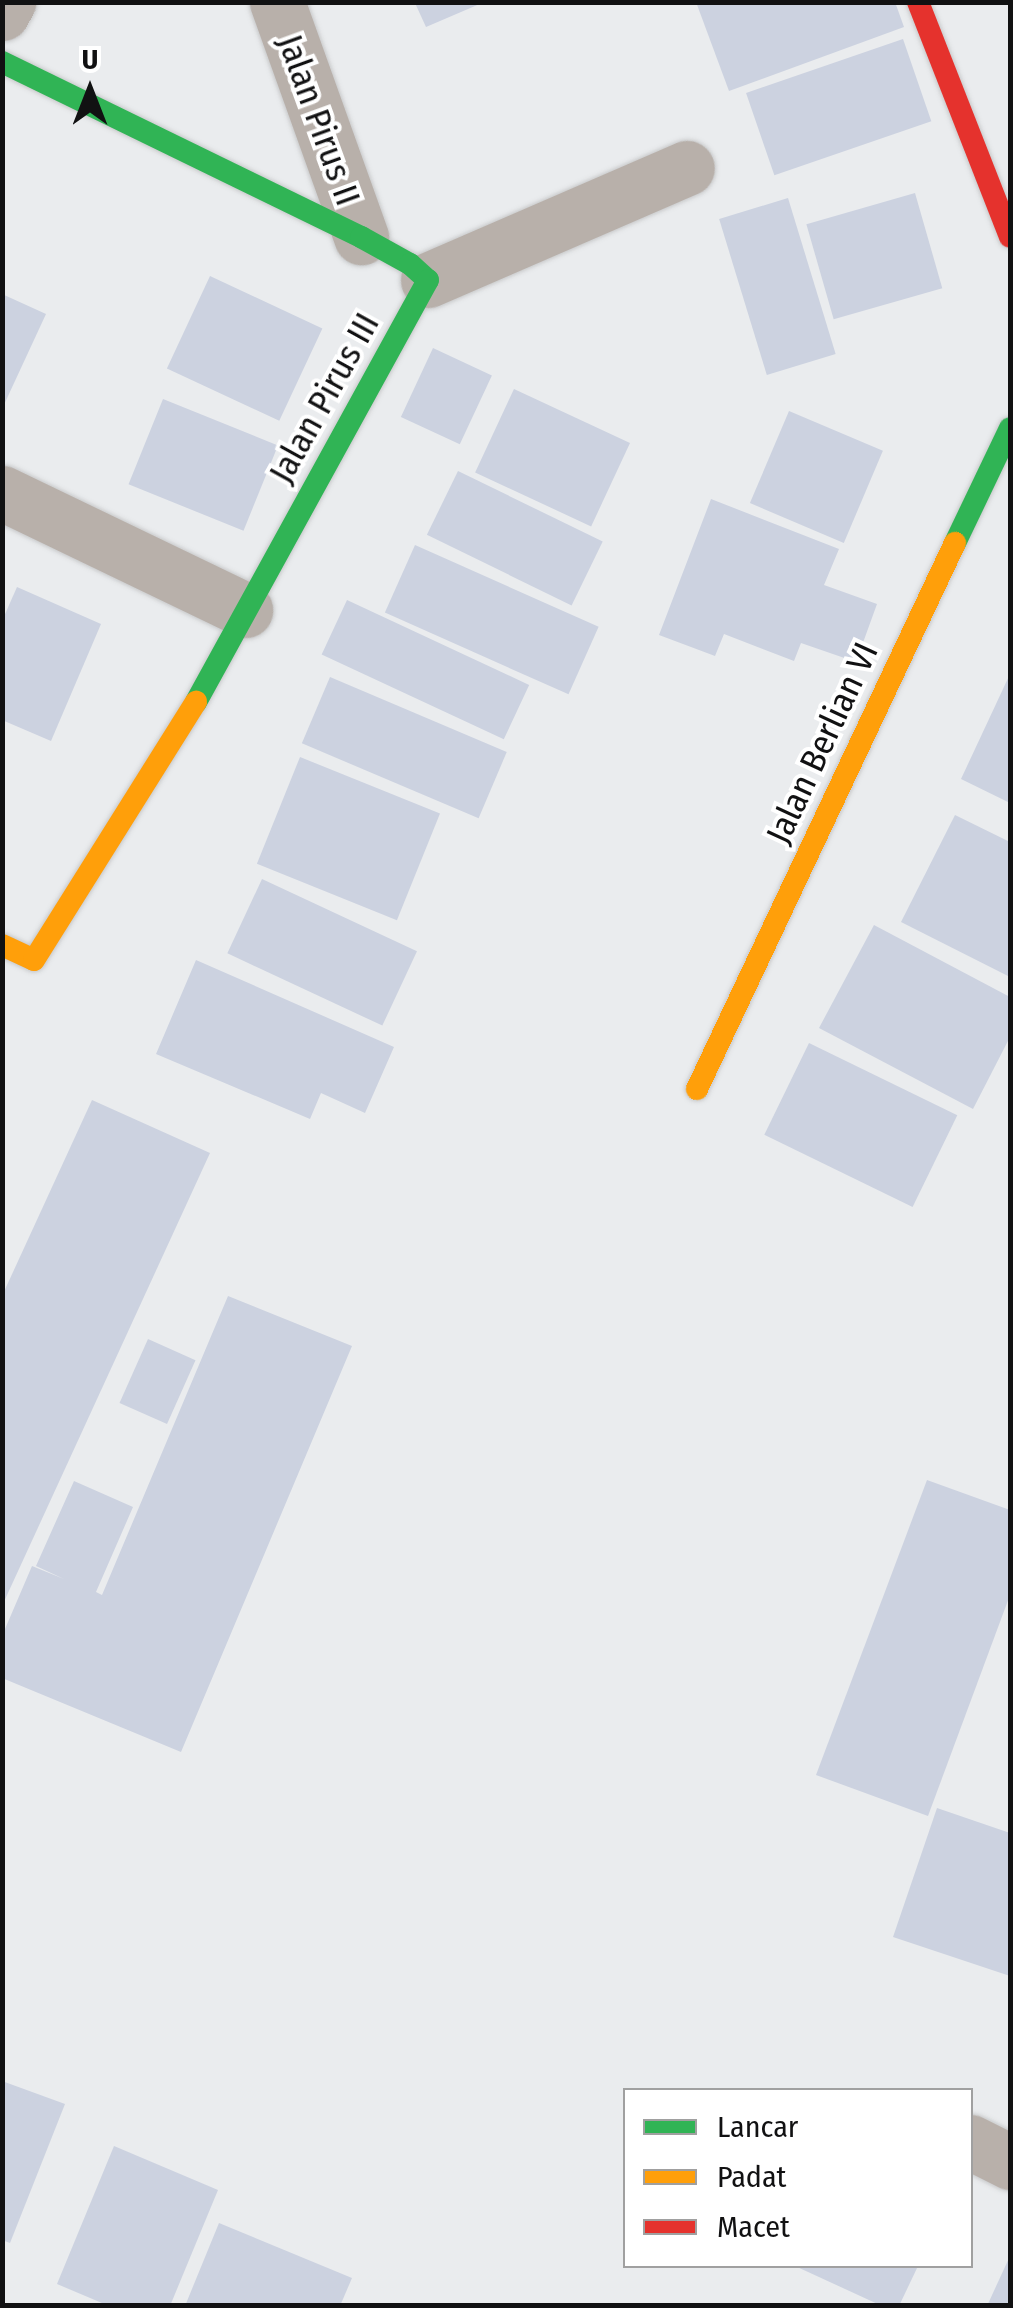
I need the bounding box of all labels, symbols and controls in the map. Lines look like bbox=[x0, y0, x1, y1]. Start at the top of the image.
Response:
street label: Jalan Pirus II bbox=[269, 29, 369, 211]
north arrow bbox=[40, 40, 140, 140]
text: U bbox=[82, 43, 98, 76]
street label: Jalan Pirus III bbox=[260, 306, 388, 490]
street label: Jalan Berlian VI bbox=[757, 636, 887, 850]
legend bbox=[623, 2088, 973, 2268]
text: Lancar bbox=[717, 2109, 798, 2145]
text: Padat bbox=[717, 2159, 786, 2195]
text: Macet bbox=[717, 2209, 790, 2245]

